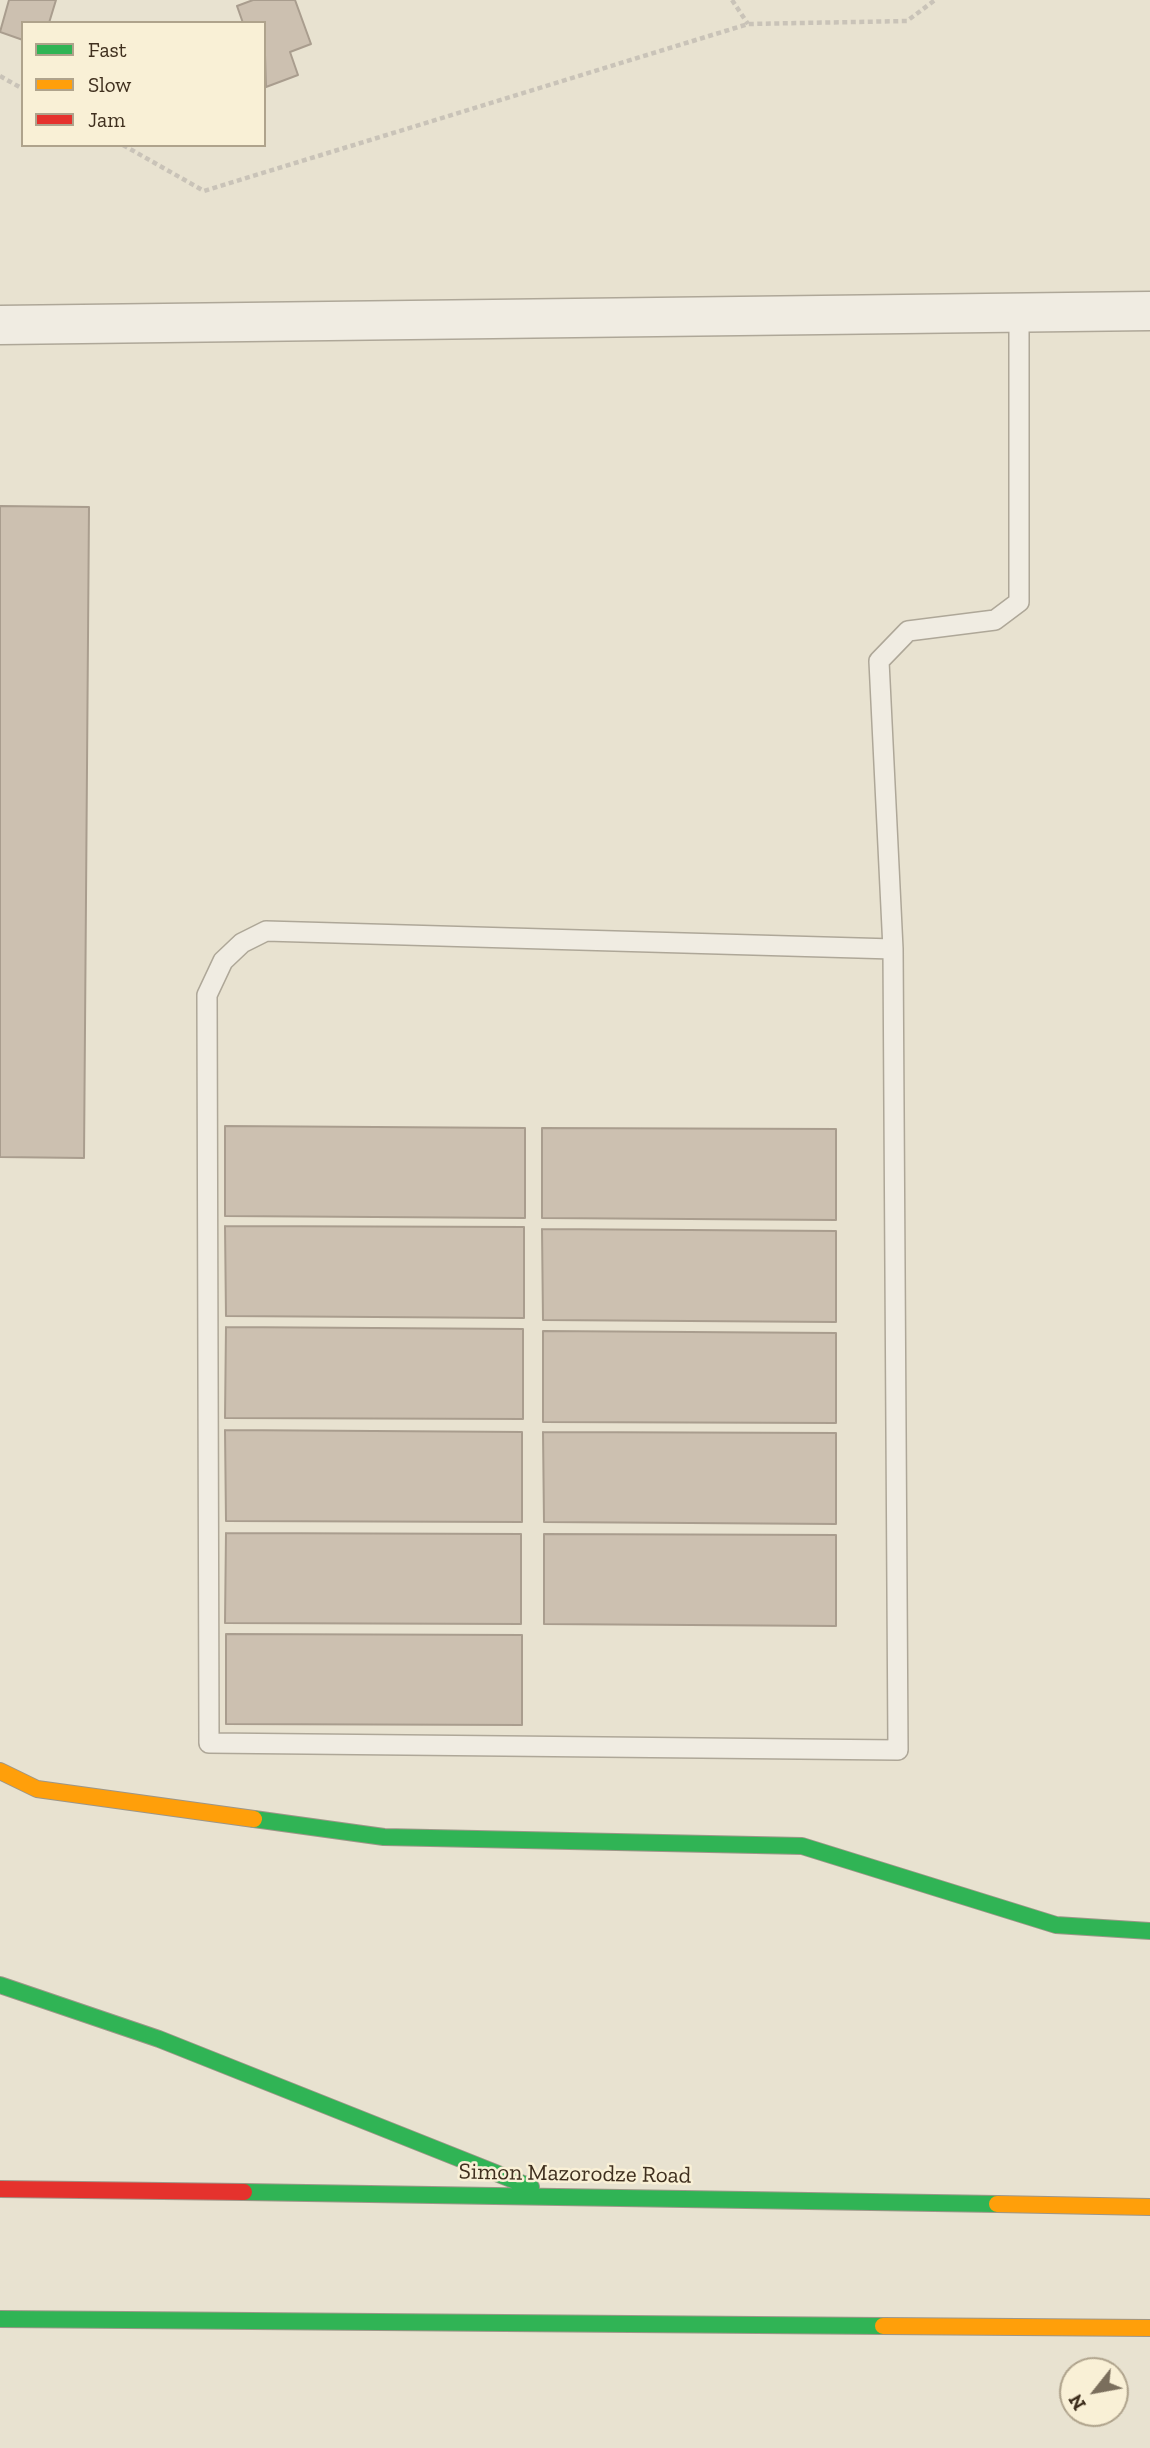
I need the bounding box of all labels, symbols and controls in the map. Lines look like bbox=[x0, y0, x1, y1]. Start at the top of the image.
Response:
legend bbox=[21, 21, 266, 147]
text: Fast bbox=[88, 37, 127, 62]
text: Slow bbox=[88, 72, 131, 97]
text: Jam bbox=[88, 107, 125, 132]
street label: Simon Mazorodze Road bbox=[458, 2158, 692, 2190]
north arrow bbox=[1059, 2357, 1129, 2427]
text: N bbox=[1064, 2390, 1091, 2414]

